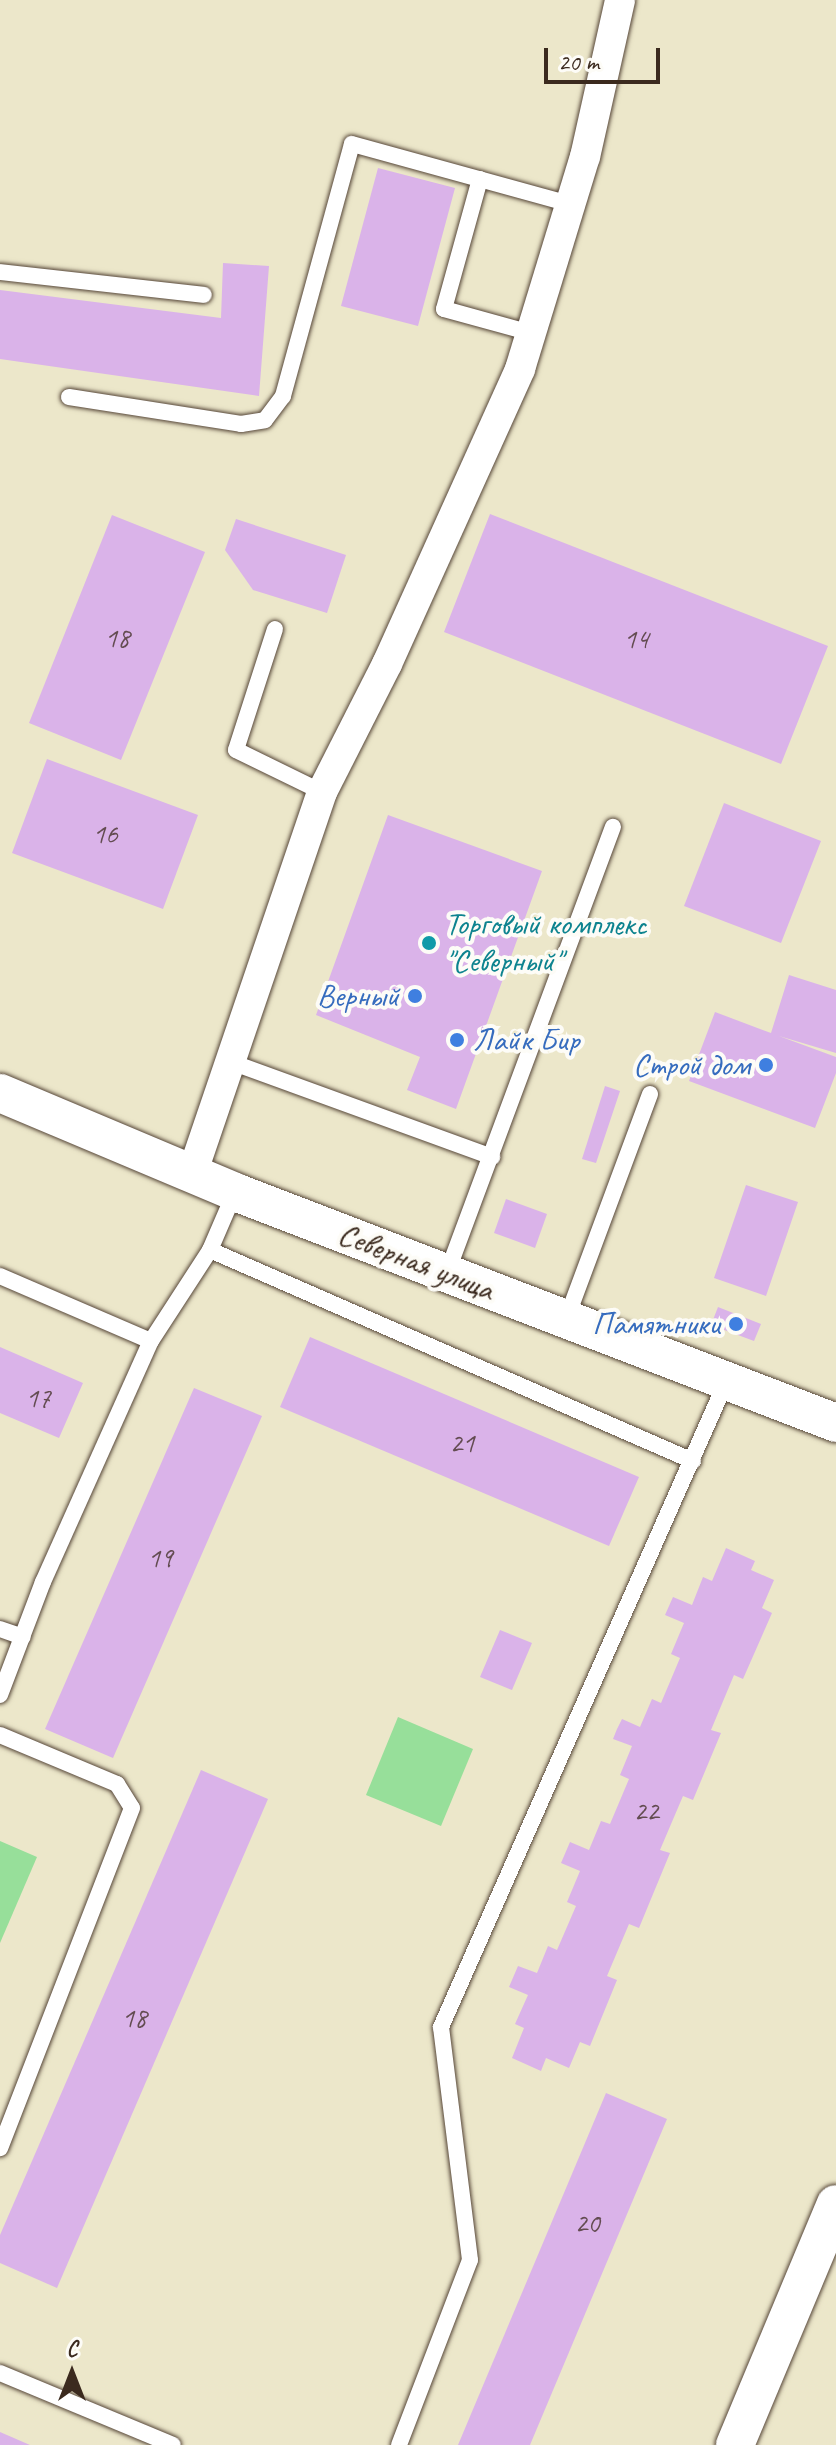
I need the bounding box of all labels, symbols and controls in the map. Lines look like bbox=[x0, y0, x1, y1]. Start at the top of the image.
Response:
scale bar bbox=[548, 32, 664, 82]
text: 20 m bbox=[558, 47, 599, 77]
house number: 18 bbox=[104, 621, 130, 655]
house number: 14 bbox=[623, 622, 649, 656]
house number: 16 bbox=[92, 817, 118, 851]
place label: Торговый комплекс "Северный" bbox=[445, 906, 647, 981]
marker: Торговый комплекс "Северный" bbox=[420, 934, 438, 952]
place label: Верный bbox=[317, 977, 399, 1015]
marker: Верный bbox=[406, 987, 424, 1005]
place label: Лайк Бир bbox=[473, 1021, 579, 1059]
marker: Лайк Бир bbox=[448, 1031, 466, 1049]
place label: Строй дом bbox=[633, 1046, 750, 1084]
marker: Строй дом bbox=[757, 1056, 775, 1074]
street label: Северная улица bbox=[332, 1214, 500, 1310]
place label: Памятники bbox=[592, 1305, 720, 1343]
marker: Памятники bbox=[727, 1315, 745, 1333]
house number: 17 bbox=[25, 1381, 51, 1415]
house number: 21 bbox=[449, 1426, 475, 1460]
house number: 19 bbox=[147, 1541, 173, 1575]
house number: 22 bbox=[633, 1794, 659, 1828]
house number: 18 bbox=[121, 2001, 147, 2035]
house number: 20 bbox=[574, 2206, 600, 2240]
north arrow bbox=[32, 2333, 112, 2413]
text: С bbox=[67, 2335, 77, 2363]

